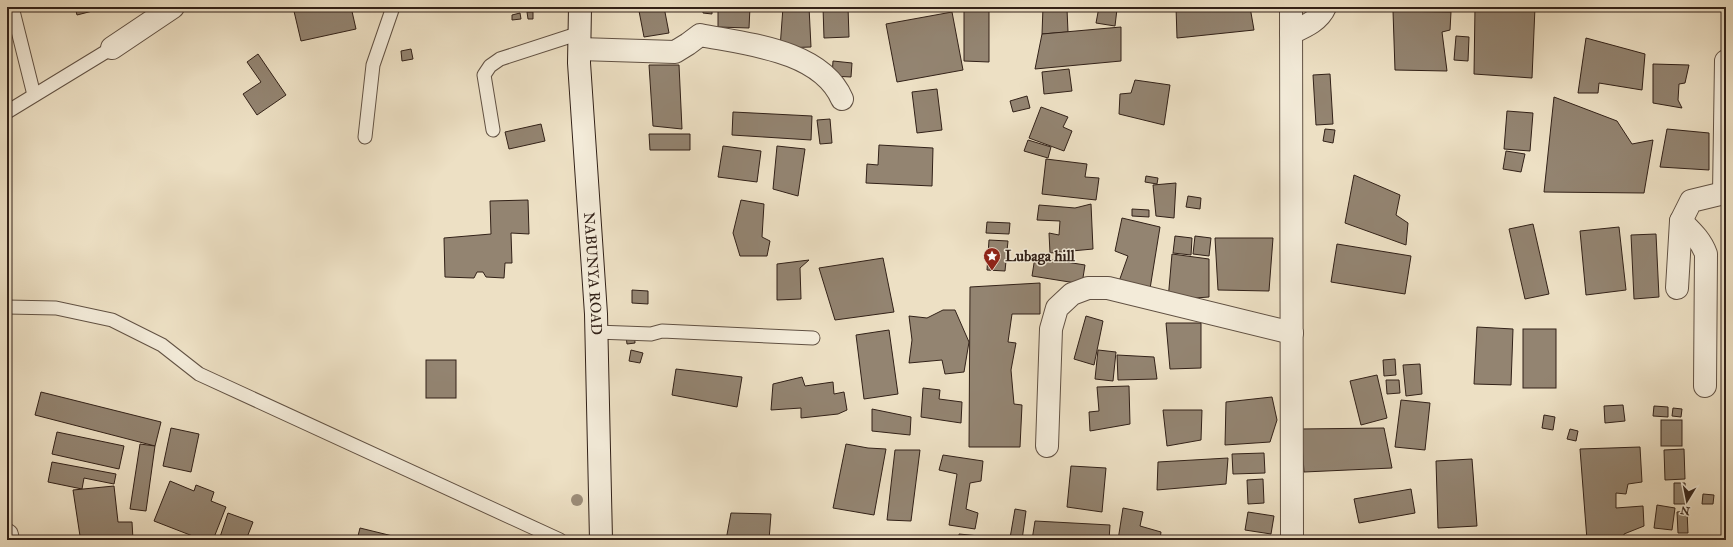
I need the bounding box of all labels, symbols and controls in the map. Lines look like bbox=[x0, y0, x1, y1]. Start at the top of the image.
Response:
street label: NABUNYA ROAD bbox=[580, 211, 605, 335]
place icon: Lubaga hill bbox=[982, 246, 1002, 271]
place label: Lubaga hill bbox=[1005, 247, 1076, 266]
north arrow bbox=[1667, 481, 1707, 521]
text: N bbox=[1679, 503, 1691, 518]

